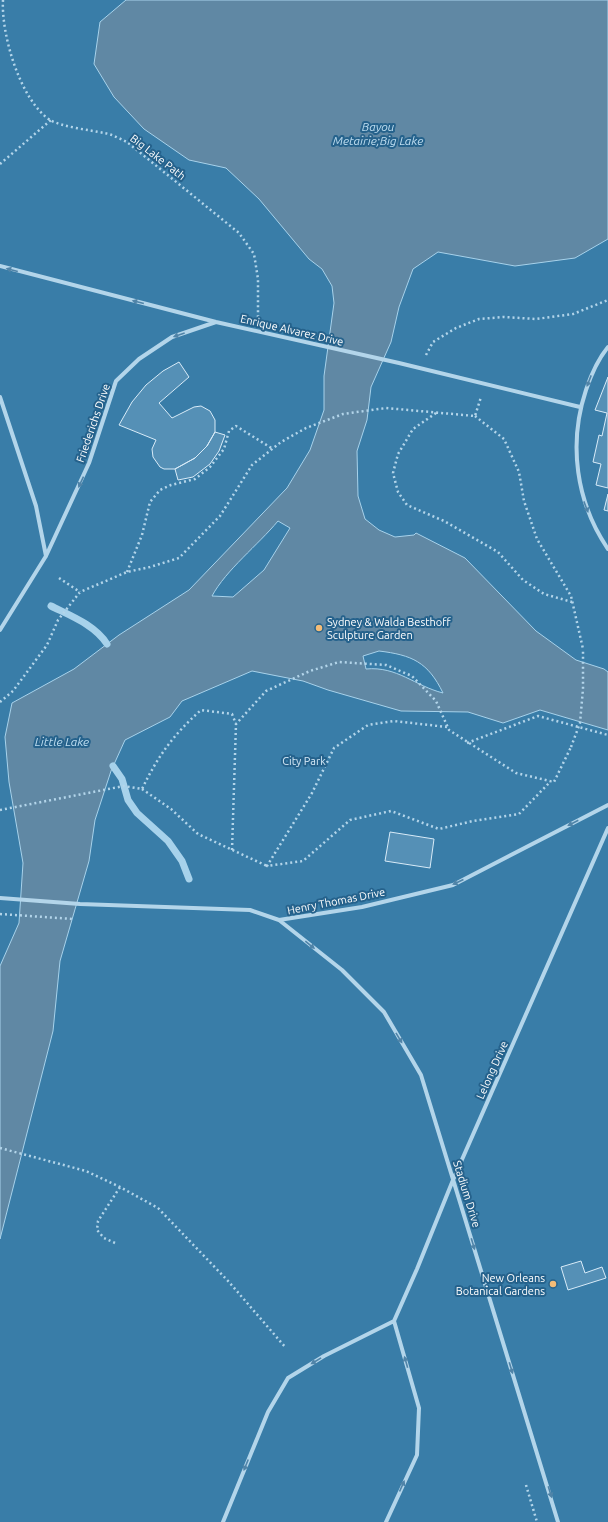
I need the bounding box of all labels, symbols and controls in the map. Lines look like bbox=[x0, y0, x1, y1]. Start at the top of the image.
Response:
water label: Bayou Metairie;Big Lake bbox=[333, 120, 423, 147]
street label: Big Lake Path bbox=[128, 132, 188, 182]
one-way arrow bbox=[6, 267, 18, 273]
one-way arrow bbox=[132, 299, 144, 305]
street label: Enrique Alvarez Drive bbox=[239, 312, 345, 348]
one-way arrow bbox=[173, 332, 185, 338]
one-way arrow bbox=[586, 375, 592, 387]
street label: Friederichs Drive bbox=[74, 382, 112, 464]
one-way arrow bbox=[78, 476, 84, 487]
one-way arrow bbox=[584, 502, 590, 514]
place label: Sydney & Walda Besthoff Sculpture Garden bbox=[327, 616, 451, 641]
marker: Sydney & Walda Besthoff Sculpture Garden bbox=[314, 623, 324, 633]
water label: Little Lake bbox=[35, 735, 89, 748]
park label: City Park bbox=[282, 755, 326, 767]
one-way arrow bbox=[568, 820, 579, 826]
one-way arrow bbox=[452, 879, 463, 885]
street label: Henry Thomas Drive bbox=[286, 886, 386, 916]
one-way arrow bbox=[304, 940, 315, 949]
one-way arrow bbox=[395, 1033, 403, 1043]
street label: Lelong Drive bbox=[474, 1039, 510, 1101]
street label: Stadium Drive bbox=[451, 1159, 483, 1229]
one-way arrow bbox=[470, 1238, 476, 1250]
place label: New Orleans Botanical Gardens bbox=[456, 1272, 545, 1297]
marker: New Orleans Botanical Gardens bbox=[548, 1279, 558, 1289]
one-way arrow bbox=[402, 1355, 408, 1368]
one-way arrow bbox=[310, 1357, 322, 1364]
one-way arrow bbox=[508, 1363, 514, 1375]
one-way arrow bbox=[243, 1460, 249, 1471]
one-way arrow bbox=[399, 1481, 405, 1492]
one-way arrow bbox=[547, 1487, 553, 1499]

